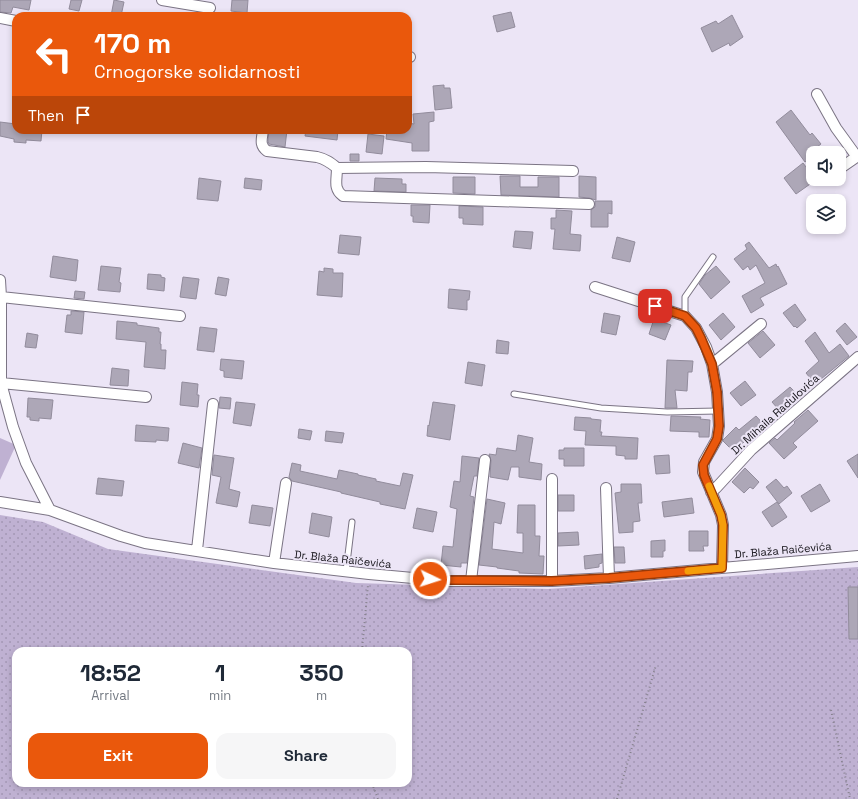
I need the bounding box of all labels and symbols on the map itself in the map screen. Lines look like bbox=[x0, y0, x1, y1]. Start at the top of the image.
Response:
pin bbox=[638, 289, 672, 323]
street label: Dr. Mihaila Radulovića bbox=[728, 370, 822, 457]
street label: Dr. Blaža Raičevića bbox=[734, 539, 833, 561]
street label: Dr. Blaža Raičevića bbox=[294, 547, 393, 571]
position arrow bbox=[409, 558, 451, 600]

